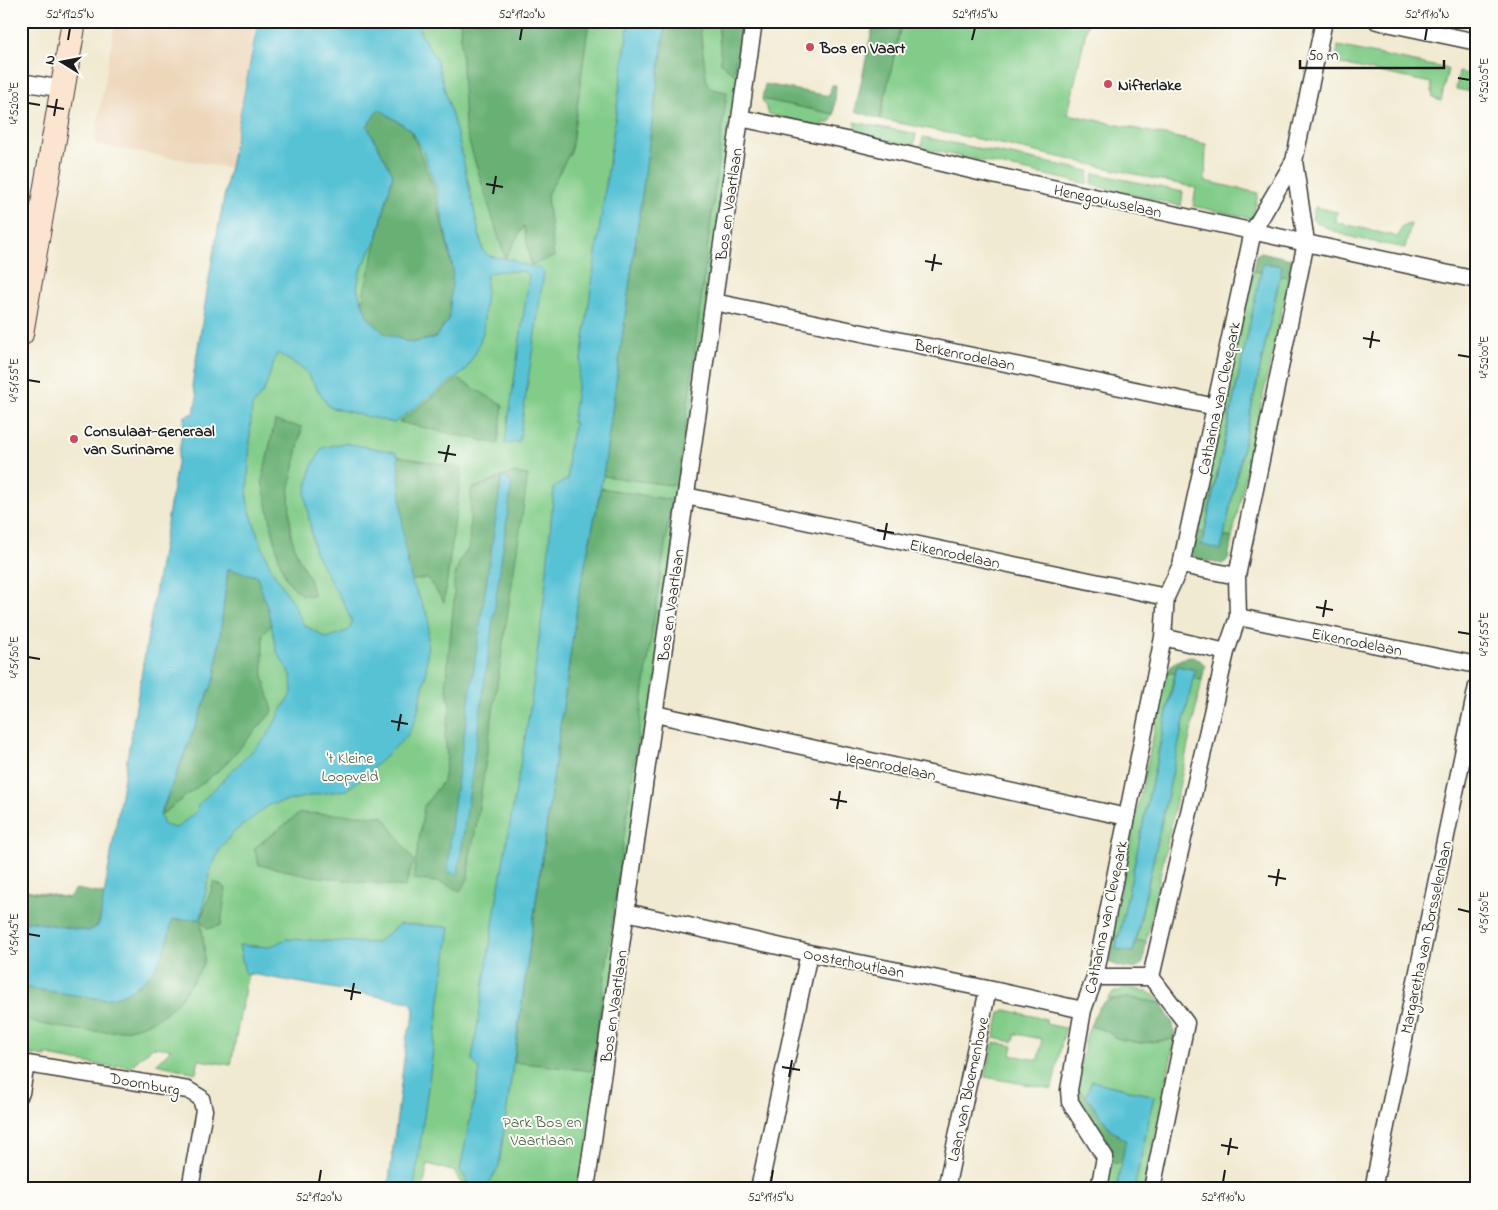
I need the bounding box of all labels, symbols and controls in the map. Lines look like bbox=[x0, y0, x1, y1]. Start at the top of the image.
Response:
text: 52°19'25"N bbox=[46, 6, 94, 24]
text: 52°19'20"N bbox=[499, 6, 545, 24]
text: 52°19'15"N bbox=[952, 6, 998, 24]
text: 52°19'10"N bbox=[1405, 6, 1449, 24]
place label: Bos en Vaart bbox=[819, 37, 906, 61]
north arrow bbox=[38, 38, 88, 88]
scale bar bbox=[1300, 38, 1444, 70]
marker: Bos en Vaart bbox=[804, 41, 816, 53]
text: 50 m bbox=[1308, 45, 1339, 67]
text: N bbox=[40, 54, 62, 66]
text: 4°52'05"E bbox=[1476, 58, 1494, 102]
place label: Nifterlake bbox=[1118, 74, 1182, 98]
marker: Nifterlake bbox=[1102, 78, 1114, 90]
text: 4°52'00"E bbox=[6, 82, 24, 124]
street label: Bos en Vaartlaan bbox=[710, 146, 750, 263]
street label: Henegouwselaan bbox=[1051, 179, 1164, 225]
street label: Catharina van Clevepark bbox=[1192, 319, 1248, 477]
street label: Berkenrodelaan bbox=[911, 333, 1017, 378]
text: 4°52'00"E bbox=[1476, 336, 1494, 378]
text: 4°51'55"E bbox=[6, 358, 24, 402]
place label: Consulaat-Generaal van Suriname bbox=[83, 420, 215, 462]
marker: Consulaat-Generaal van Suriname bbox=[68, 433, 80, 445]
street label: Eikenrodelaan bbox=[907, 534, 1002, 576]
street label: Bos en Vaartlaan bbox=[652, 547, 692, 664]
text: 4°51'55"E bbox=[1476, 612, 1494, 656]
street label: Eikenrodelaan bbox=[1309, 622, 1404, 664]
text: 4°51'50"E bbox=[6, 636, 24, 678]
street label: Iepenrodelaan bbox=[843, 746, 938, 788]
park label: 't Kleine Loopveld bbox=[322, 747, 378, 789]
street label: Catharina van Clevepark bbox=[1079, 838, 1135, 996]
street label: Margaretha van Borsselenlaan bbox=[1395, 839, 1459, 1036]
text: 4°51'50"E bbox=[1476, 891, 1494, 933]
text: 4°51'45"E bbox=[6, 913, 24, 955]
street label: Oosterhoutlaan bbox=[801, 942, 906, 986]
street label: Bos en Vaartlaan bbox=[595, 948, 635, 1065]
street label: Laan van Bloemenhove bbox=[942, 1014, 996, 1164]
street label: Doornburg bbox=[107, 1067, 182, 1103]
park label: Park Bos en Vaartlaan bbox=[502, 1111, 582, 1153]
text: 52°19'20"N bbox=[296, 1189, 342, 1207]
text: 52°19'15"N bbox=[748, 1189, 794, 1207]
text: 52°19'10"N bbox=[1201, 1189, 1245, 1207]

